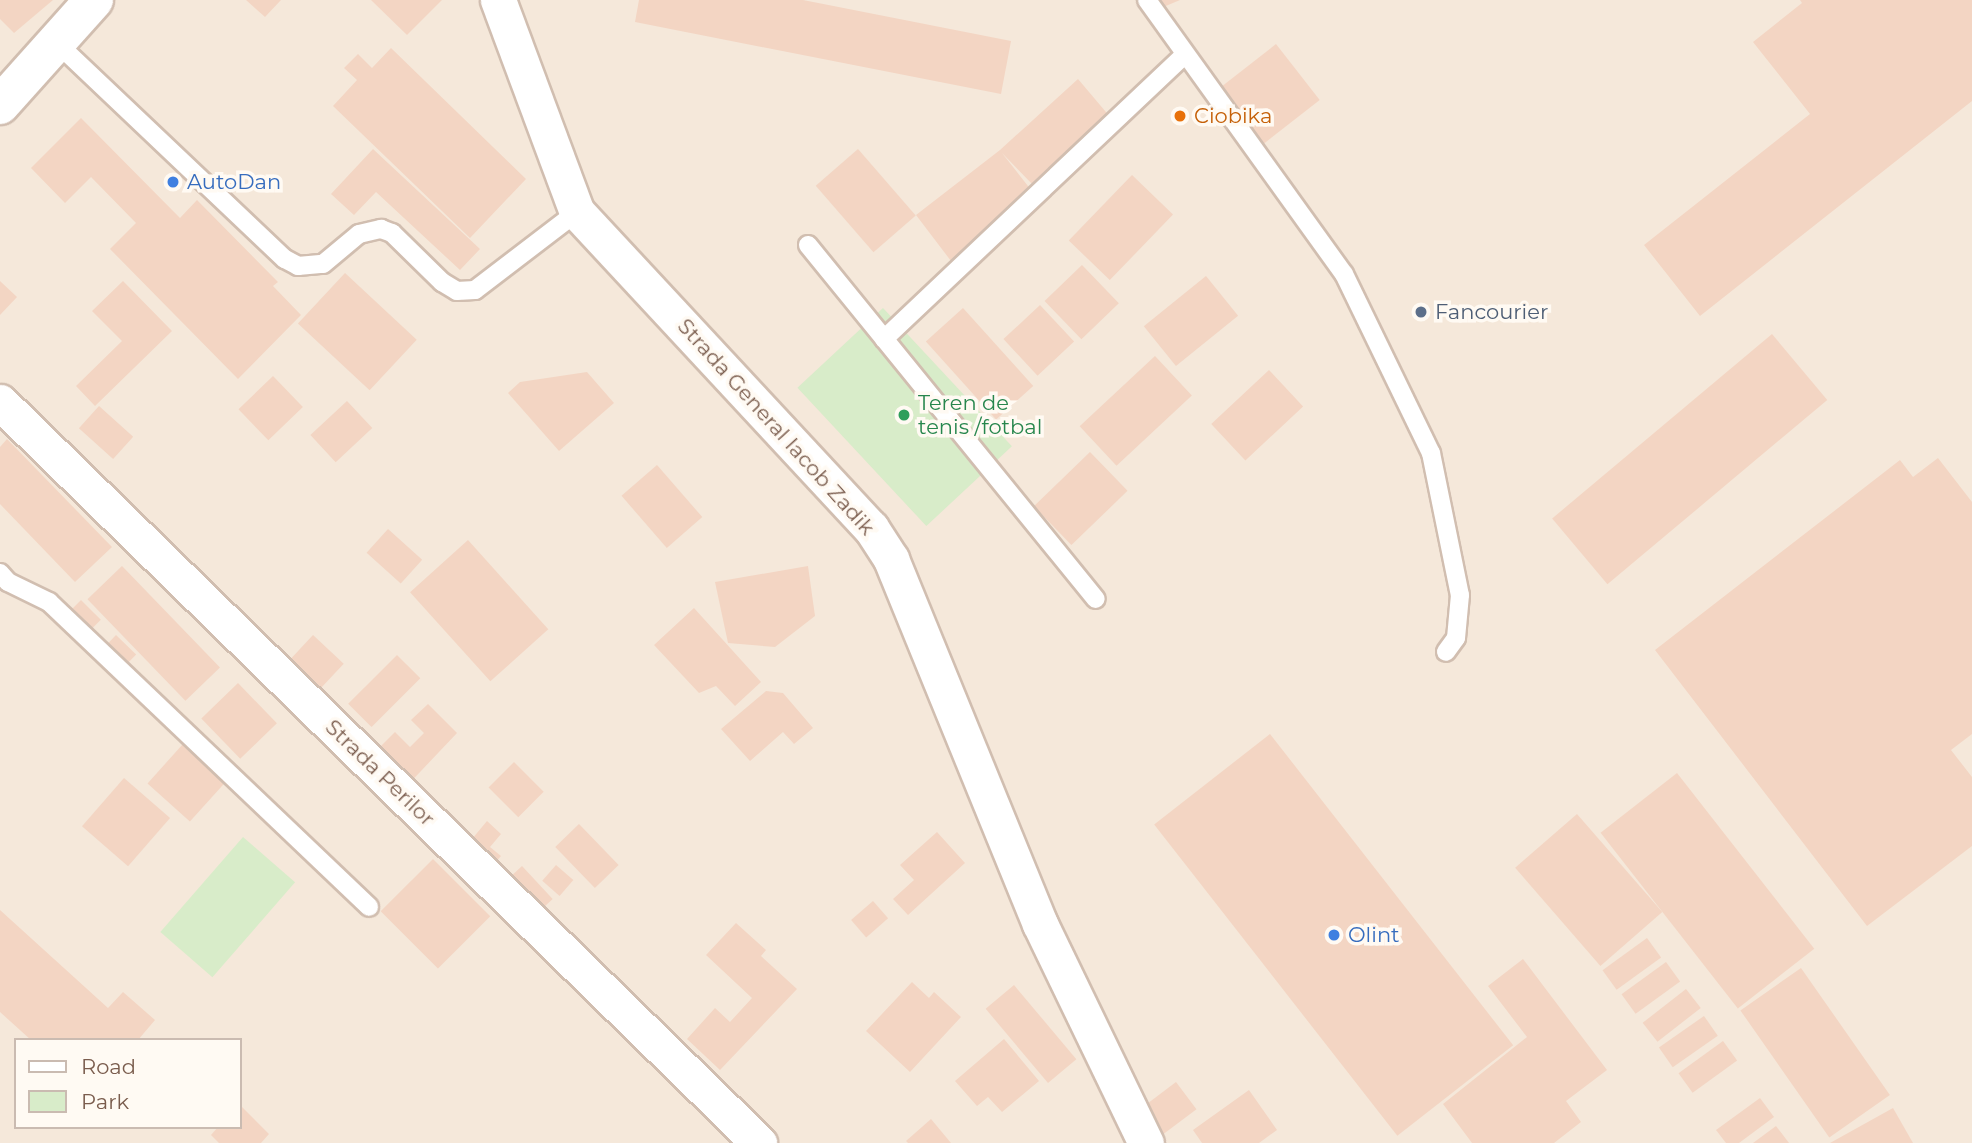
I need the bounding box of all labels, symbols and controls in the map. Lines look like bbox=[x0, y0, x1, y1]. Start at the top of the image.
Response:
place label: Ciobika bbox=[1194, 103, 1272, 129]
marker: Ciobika bbox=[1172, 108, 1188, 124]
place label: AutoDan bbox=[187, 169, 281, 195]
marker: AutoDan bbox=[165, 174, 181, 190]
place label: Fancourier bbox=[1435, 299, 1548, 325]
marker: Fancourier bbox=[1413, 304, 1429, 320]
street label: Strada General Iacob Zadik bbox=[672, 314, 880, 540]
place label: Teren de tenis /fotbal bbox=[918, 390, 1042, 440]
marker: Teren de tenis /fotbal bbox=[896, 407, 912, 423]
street label: Strada Perilor bbox=[320, 715, 440, 831]
place label: Olint bbox=[1348, 922, 1400, 948]
marker: Olint bbox=[1326, 927, 1342, 943]
legend bbox=[14, 1038, 242, 1129]
text: Road bbox=[81, 1054, 136, 1079]
text: Park bbox=[81, 1089, 129, 1114]

